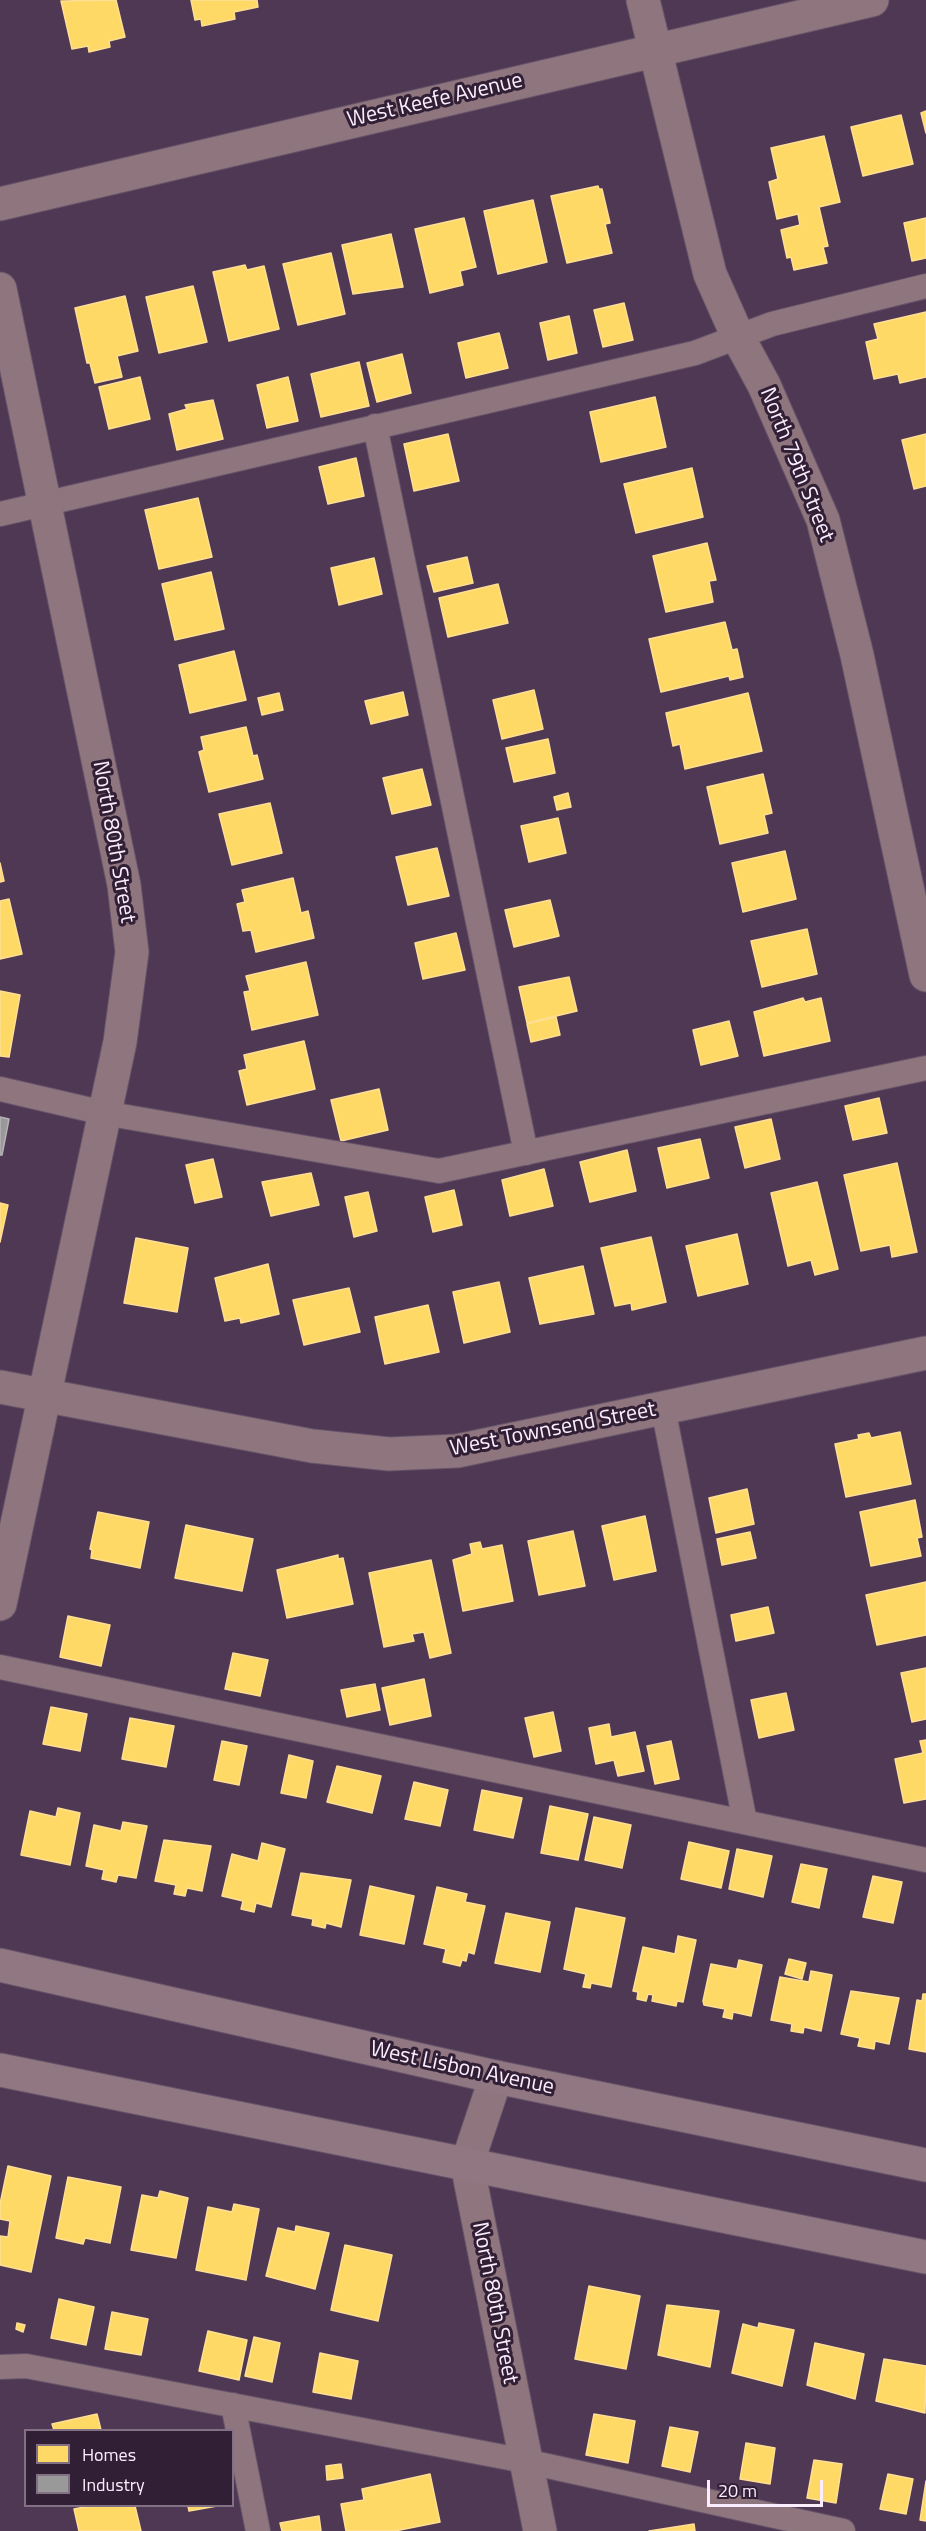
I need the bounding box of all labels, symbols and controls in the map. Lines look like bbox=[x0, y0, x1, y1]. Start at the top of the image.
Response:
street label: West Keefe Avenue bbox=[345, 68, 525, 134]
street label: North 79th Street bbox=[753, 384, 839, 546]
street label: North 80th Street bbox=[86, 759, 140, 925]
street label: West Townsend Street bbox=[448, 1397, 658, 1463]
street label: West Lisbon Avenue bbox=[368, 2037, 556, 2101]
street label: North 80th Street bbox=[465, 2220, 523, 2386]
legend bbox=[24, 2429, 234, 2507]
text: Homes bbox=[82, 2441, 136, 2468]
scale bar bbox=[710, 2468, 826, 2506]
text: Industry bbox=[82, 2471, 145, 2498]
text: 20 m bbox=[718, 2477, 757, 2504]

